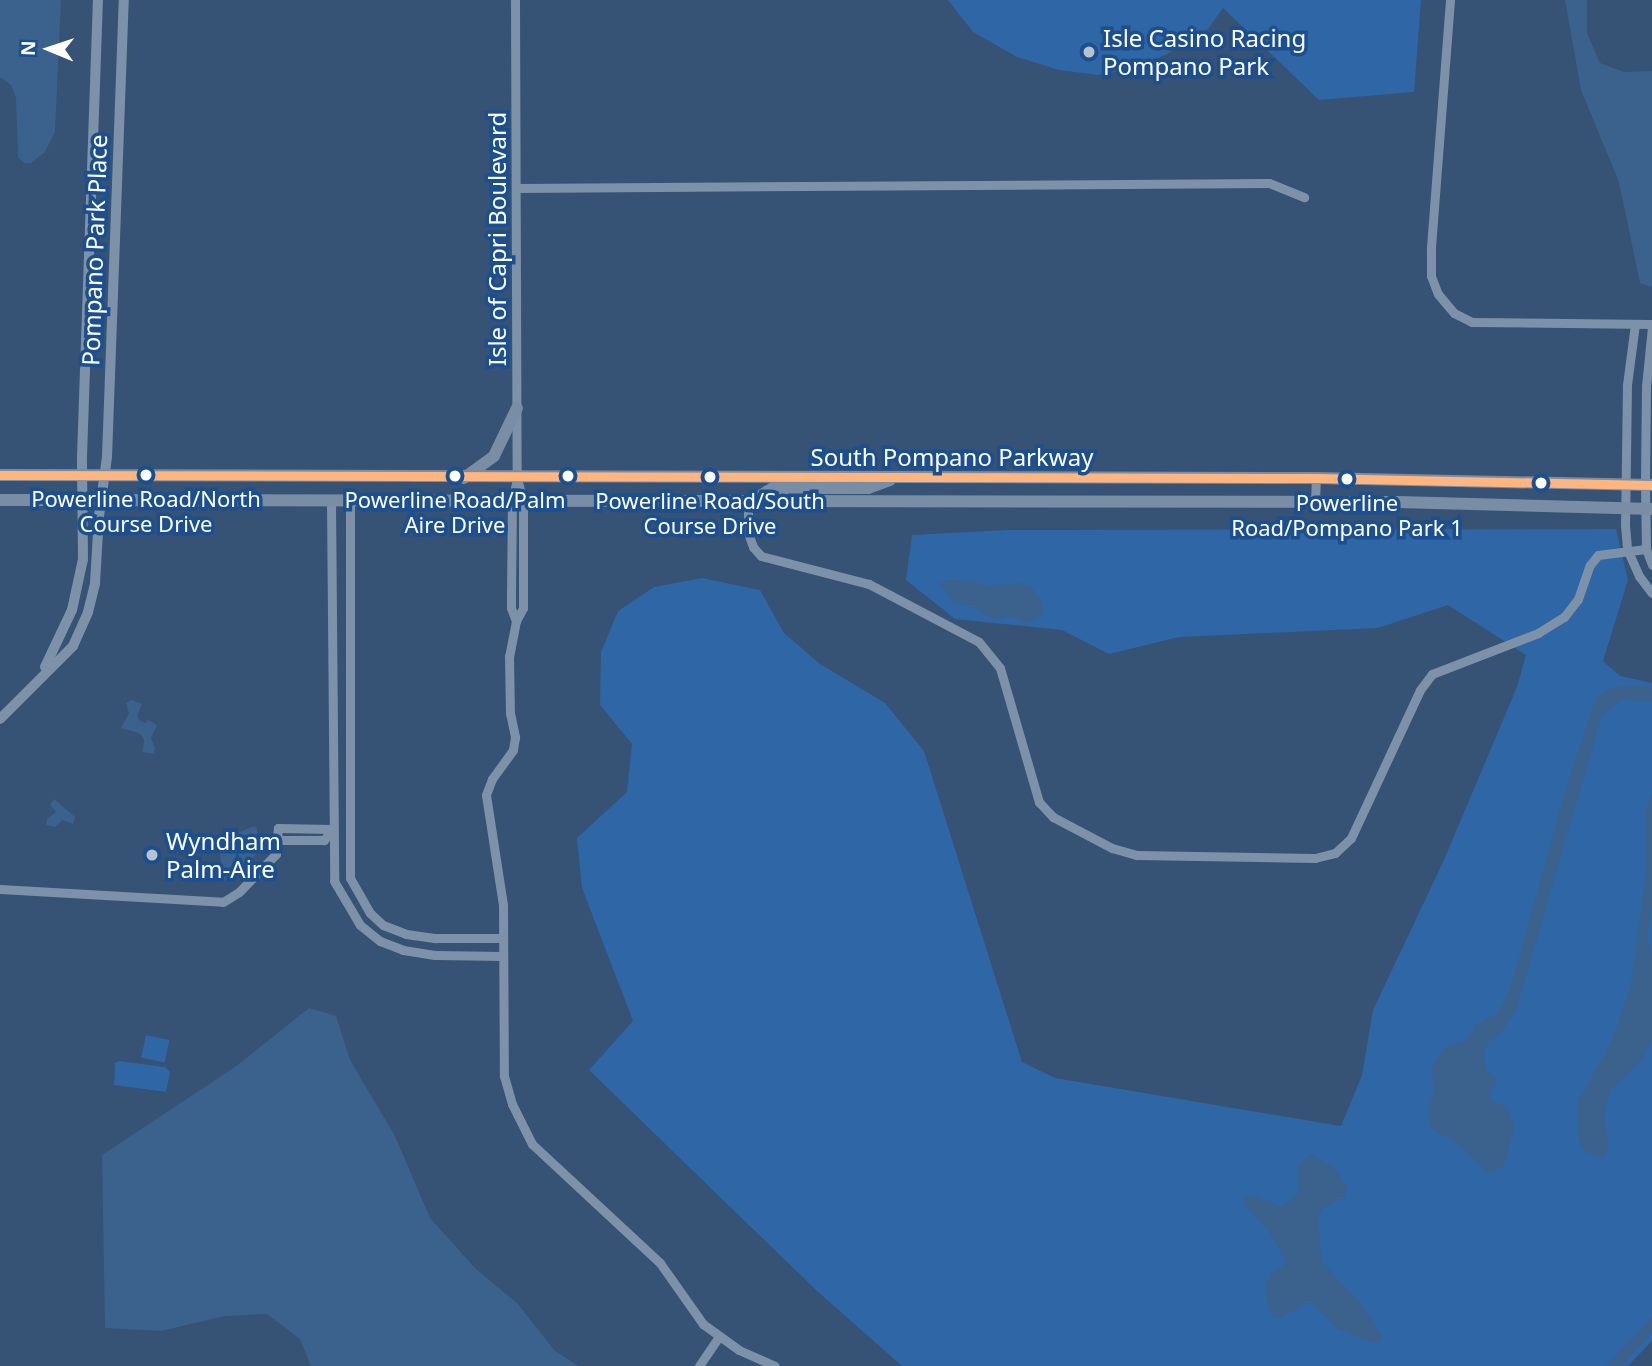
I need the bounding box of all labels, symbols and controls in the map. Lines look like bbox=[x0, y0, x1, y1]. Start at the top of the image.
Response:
north arrow bbox=[14, 14, 84, 84]
place label: Isle Casino Racing Pompano Park bbox=[1103, 24, 1306, 80]
text: N bbox=[15, 40, 41, 56]
marker: Isle Casino Racing Pompano Park bbox=[1081, 44, 1097, 60]
street label: Isle of Capri Boulevard bbox=[483, 112, 511, 366]
street label: Pompano Park Place bbox=[76, 134, 112, 366]
street label: South Pompano Parkway bbox=[811, 443, 1093, 471]
marker: Powerline Road/North Course Drive bbox=[139, 468, 153, 482]
marker: Powerline Road/Palm Aire Drive bbox=[448, 469, 462, 483]
unlabelled marker bbox=[561, 469, 575, 483]
marker: Powerline Road/South Course Drive bbox=[703, 470, 717, 484]
marker: Powerline Road/Pompano Park 1 bbox=[1340, 472, 1354, 486]
unlabelled marker bbox=[1534, 476, 1548, 490]
place label: Powerline Road/North Course Drive bbox=[31, 485, 261, 536]
place label: Powerline Road/Palm Aire Drive bbox=[345, 486, 565, 538]
place label: Powerline Road/South Course Drive bbox=[595, 487, 825, 538]
place label: Powerline Road/Pompano Park 1 bbox=[1231, 489, 1463, 540]
place label: Wyndham Palm-Aire bbox=[166, 827, 281, 883]
marker: Wyndham Palm-Aire bbox=[144, 847, 160, 863]

